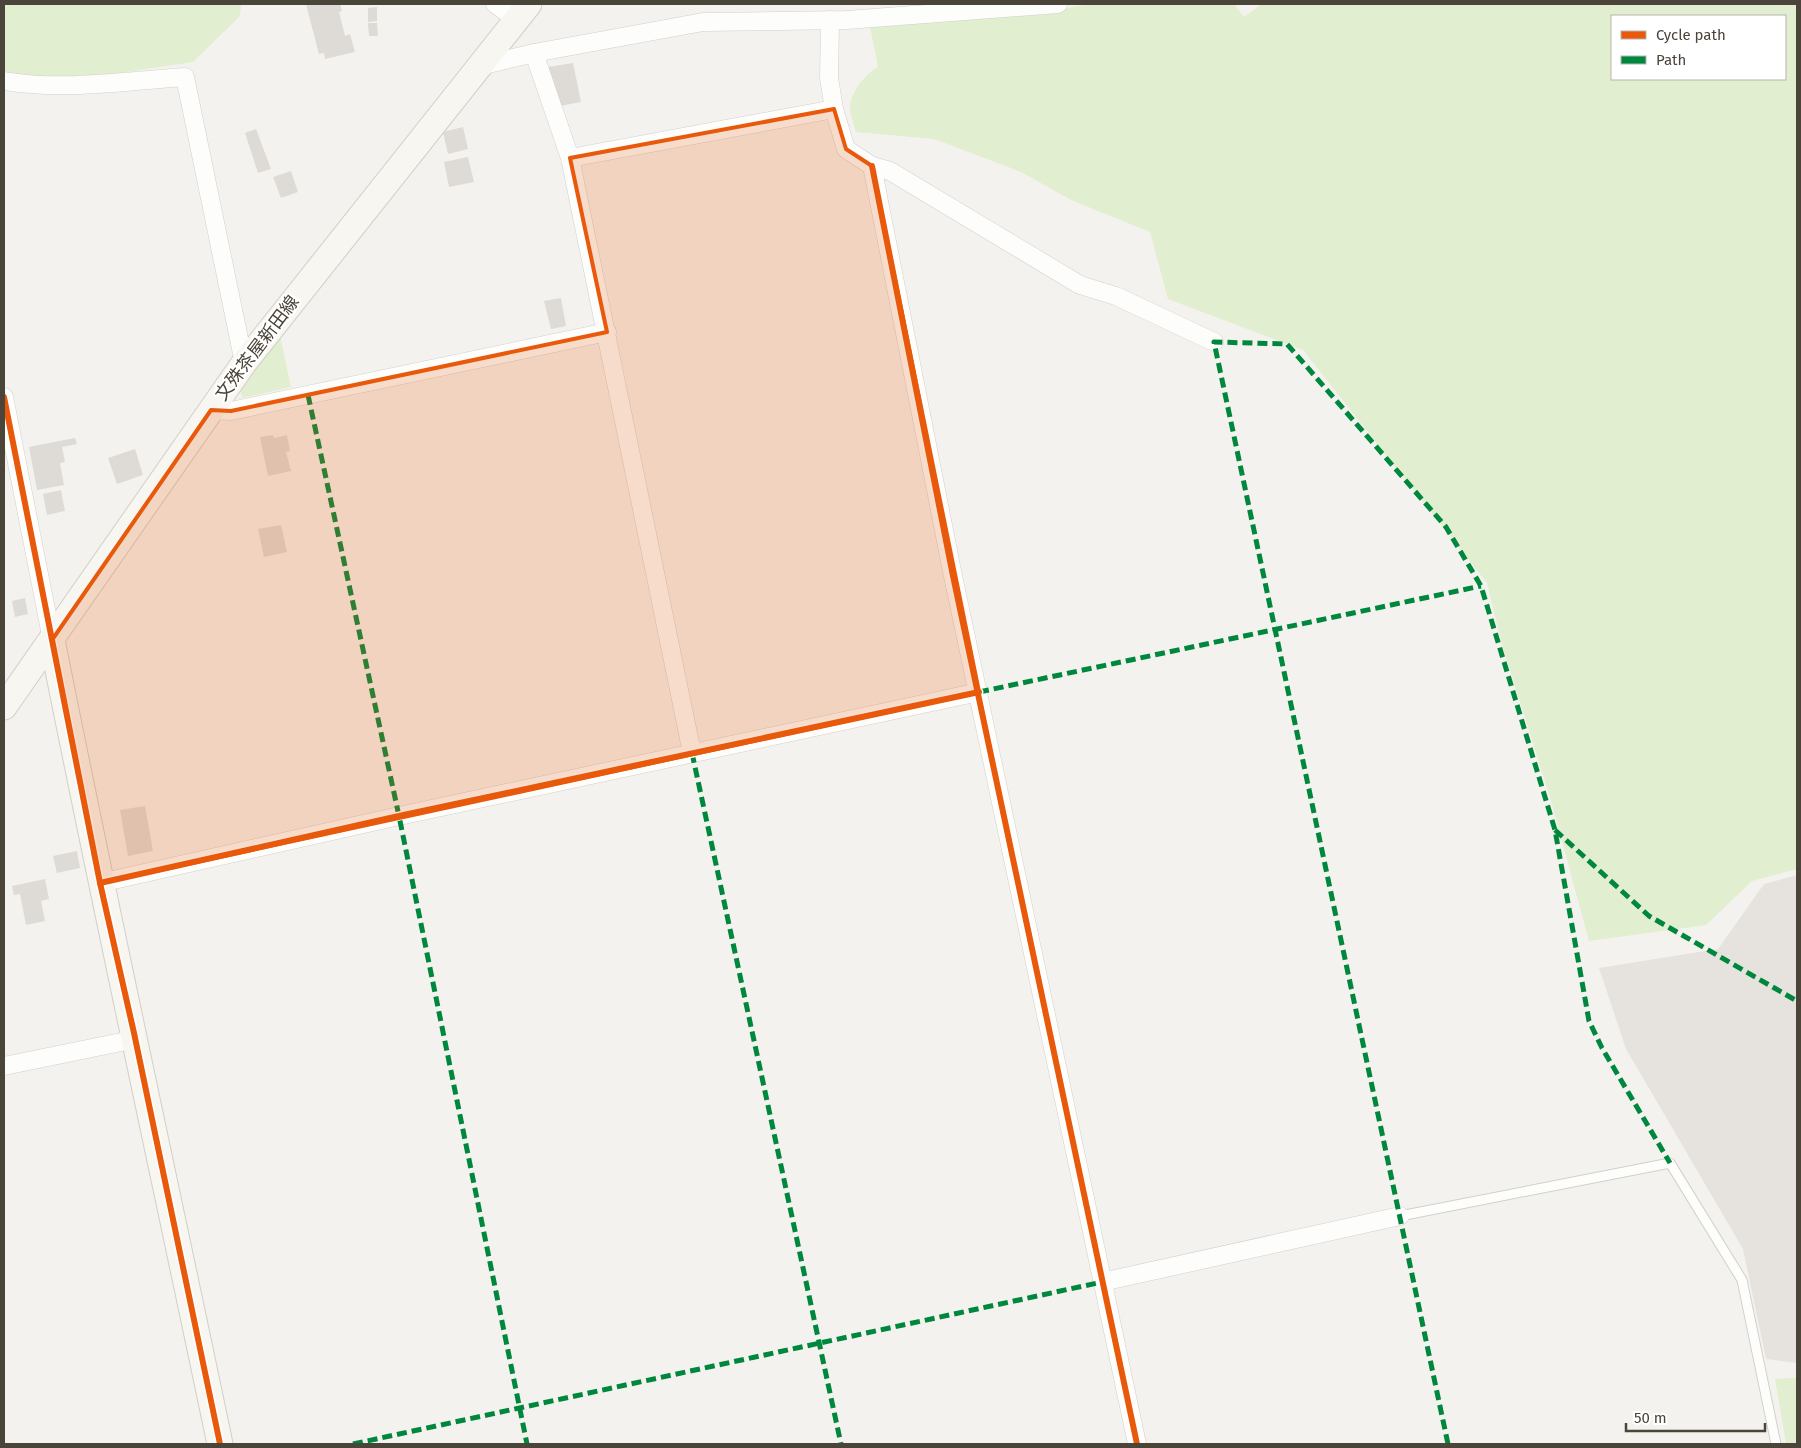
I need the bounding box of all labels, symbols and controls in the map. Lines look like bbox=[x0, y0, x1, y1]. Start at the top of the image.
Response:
legend bbox=[1611, 15, 1786, 80]
text: Cycle path bbox=[1656, 26, 1726, 44]
text: Path bbox=[1656, 51, 1686, 69]
street label: 文殊茶屋新田線 bbox=[210, 291, 304, 405]
scale bar bbox=[1626, 1400, 1765, 1432]
text: 50 m bbox=[1634, 1409, 1667, 1427]

